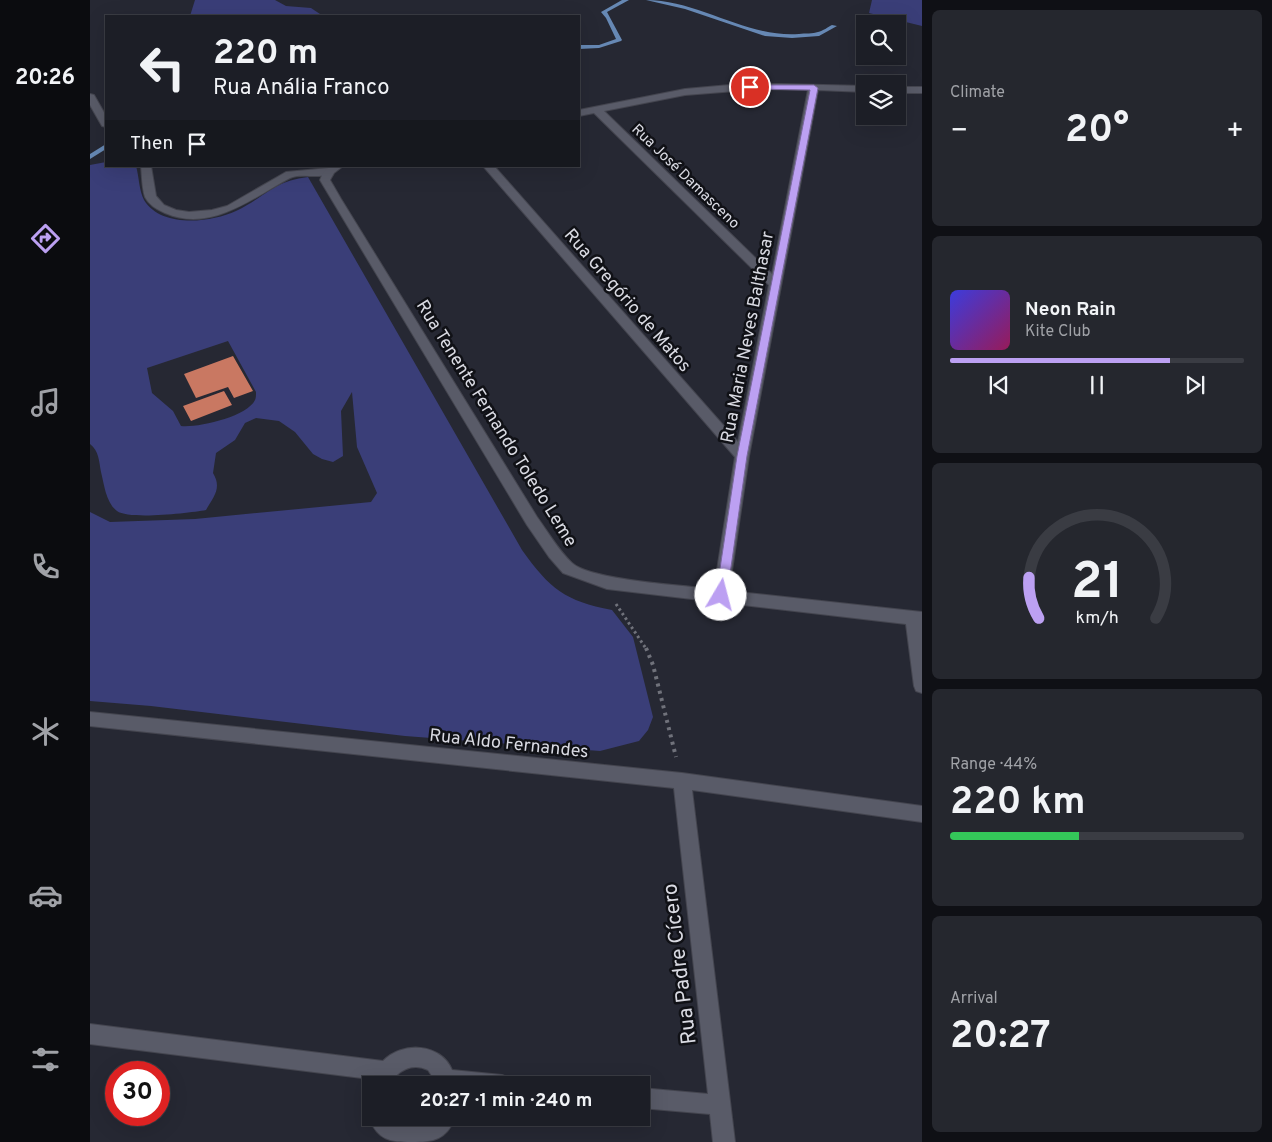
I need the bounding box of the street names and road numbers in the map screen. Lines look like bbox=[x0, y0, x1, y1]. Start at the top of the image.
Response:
street label: Rua José Damasceno bbox=[627, 121, 743, 234]
street label: Rua Gregório de Matos bbox=[558, 225, 695, 377]
street label: Rua Maria Neves Balthasar bbox=[717, 229, 780, 445]
street label: Rua Tenente Fernando Toledo Leme bbox=[410, 296, 582, 552]
street label: Rua Aldo Fernandes bbox=[428, 725, 590, 764]
street label: Rua Padre Cícero bbox=[657, 882, 704, 1046]

